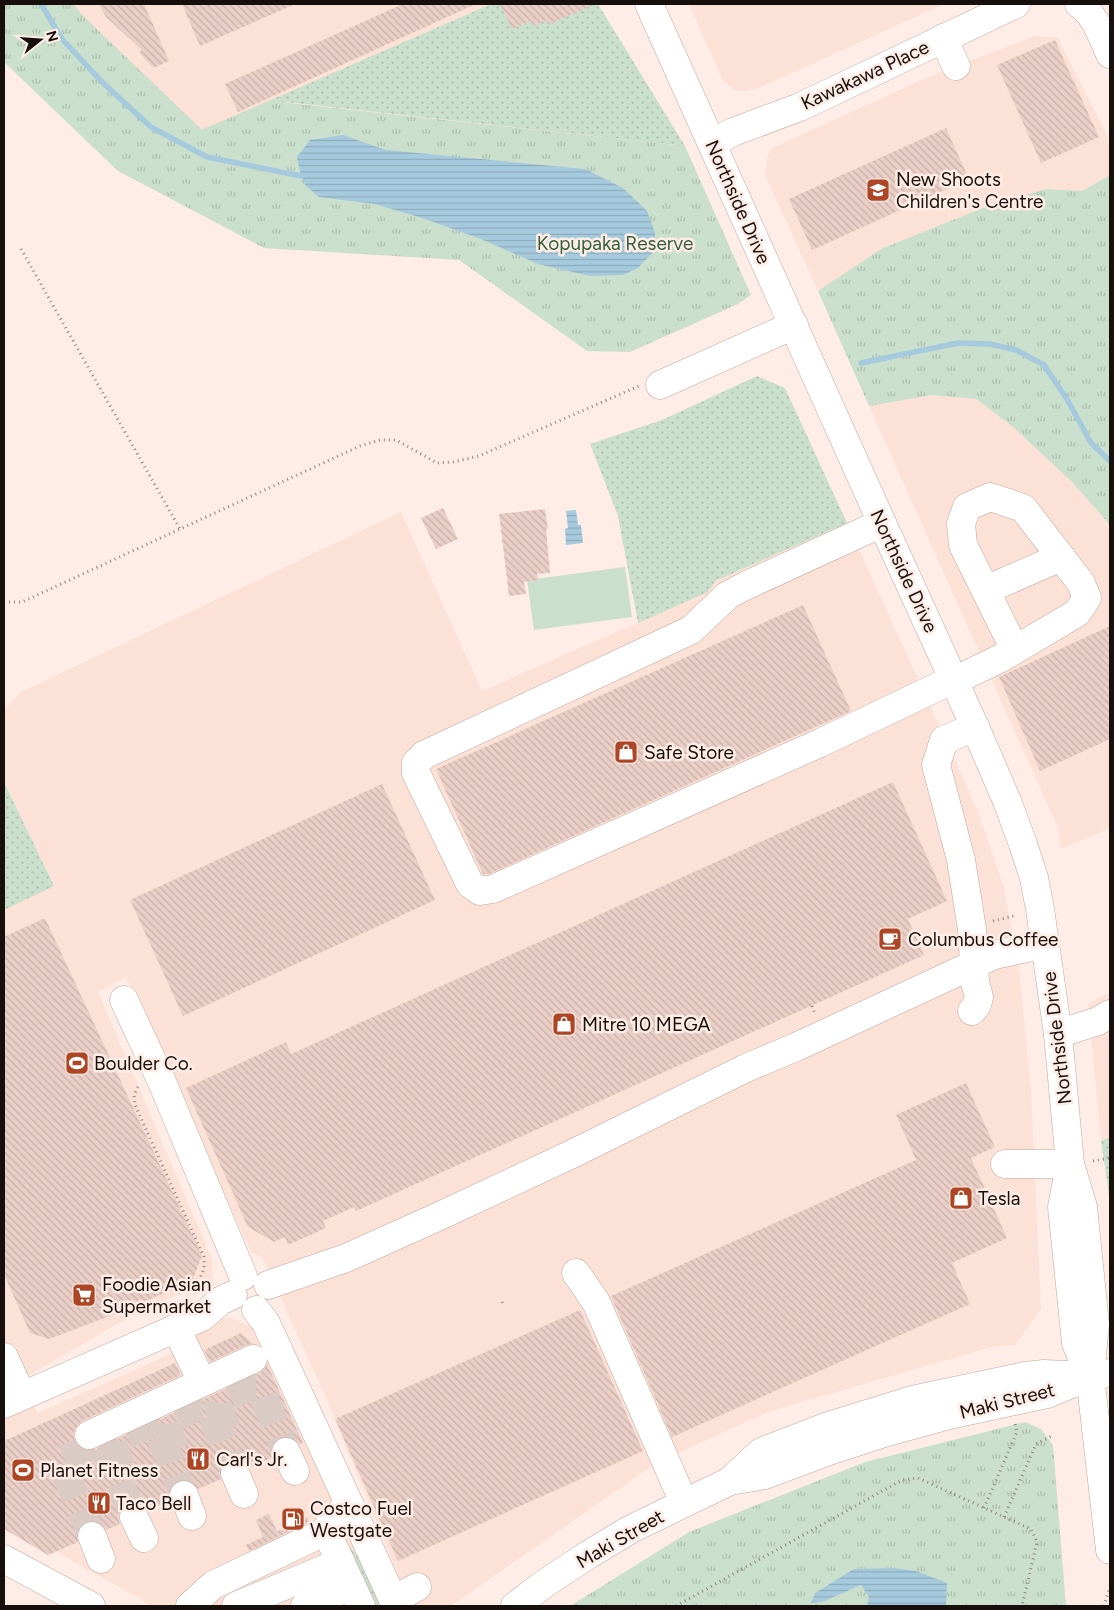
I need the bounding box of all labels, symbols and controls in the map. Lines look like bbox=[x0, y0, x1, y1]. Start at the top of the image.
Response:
north arrow bbox=[15, 15, 65, 65]
text: N bbox=[42, 29, 62, 44]
street label: Kawakawa Place bbox=[797, 35, 933, 115]
street label: Northside Drive bbox=[700, 136, 776, 268]
place label: New Shoots Children's Centre bbox=[896, 168, 1043, 213]
school or university icon: New Shoots Children's Centre bbox=[865, 177, 891, 203]
park label: Kopupaka Reserve bbox=[537, 232, 693, 255]
street label: Northside Drive bbox=[865, 506, 943, 636]
shop icon: Safe Store bbox=[613, 739, 639, 765]
place label: Safe Store bbox=[644, 741, 734, 764]
cafe icon: Columbus Coffee bbox=[877, 926, 903, 952]
place label: Columbus Coffee bbox=[908, 928, 1058, 951]
street label: Northside Drive bbox=[1037, 970, 1077, 1106]
shop icon: Mitre 10 MEGA bbox=[551, 1011, 577, 1037]
place label: Mitre 10 MEGA bbox=[582, 1013, 711, 1036]
sports icon: Boulder Co. bbox=[64, 1050, 90, 1076]
place label: Boulder Co. bbox=[94, 1052, 193, 1075]
shop icon: Tesla bbox=[948, 1185, 974, 1211]
place label: Tesla bbox=[978, 1187, 1020, 1210]
place label: Foodie Asian Supermarket bbox=[102, 1273, 211, 1318]
supermarket icon: Foodie Asian Supermarket bbox=[71, 1282, 97, 1308]
street label: Maki Street bbox=[957, 1378, 1057, 1424]
restaurant icon: Carl's Jr. bbox=[185, 1446, 211, 1472]
place label: Carl's Jr. bbox=[216, 1448, 288, 1471]
sports icon: Planet Fitness bbox=[10, 1457, 36, 1483]
place label: Planet Fitness bbox=[40, 1459, 158, 1482]
restaurant icon: Taco Bell bbox=[86, 1490, 112, 1516]
place label: Taco Bell bbox=[116, 1492, 191, 1515]
place label: Costco Fuel Westgate bbox=[310, 1497, 412, 1542]
street label: Maki Street bbox=[572, 1505, 668, 1573]
fuel station icon: Costco Fuel Westgate bbox=[280, 1506, 306, 1532]

